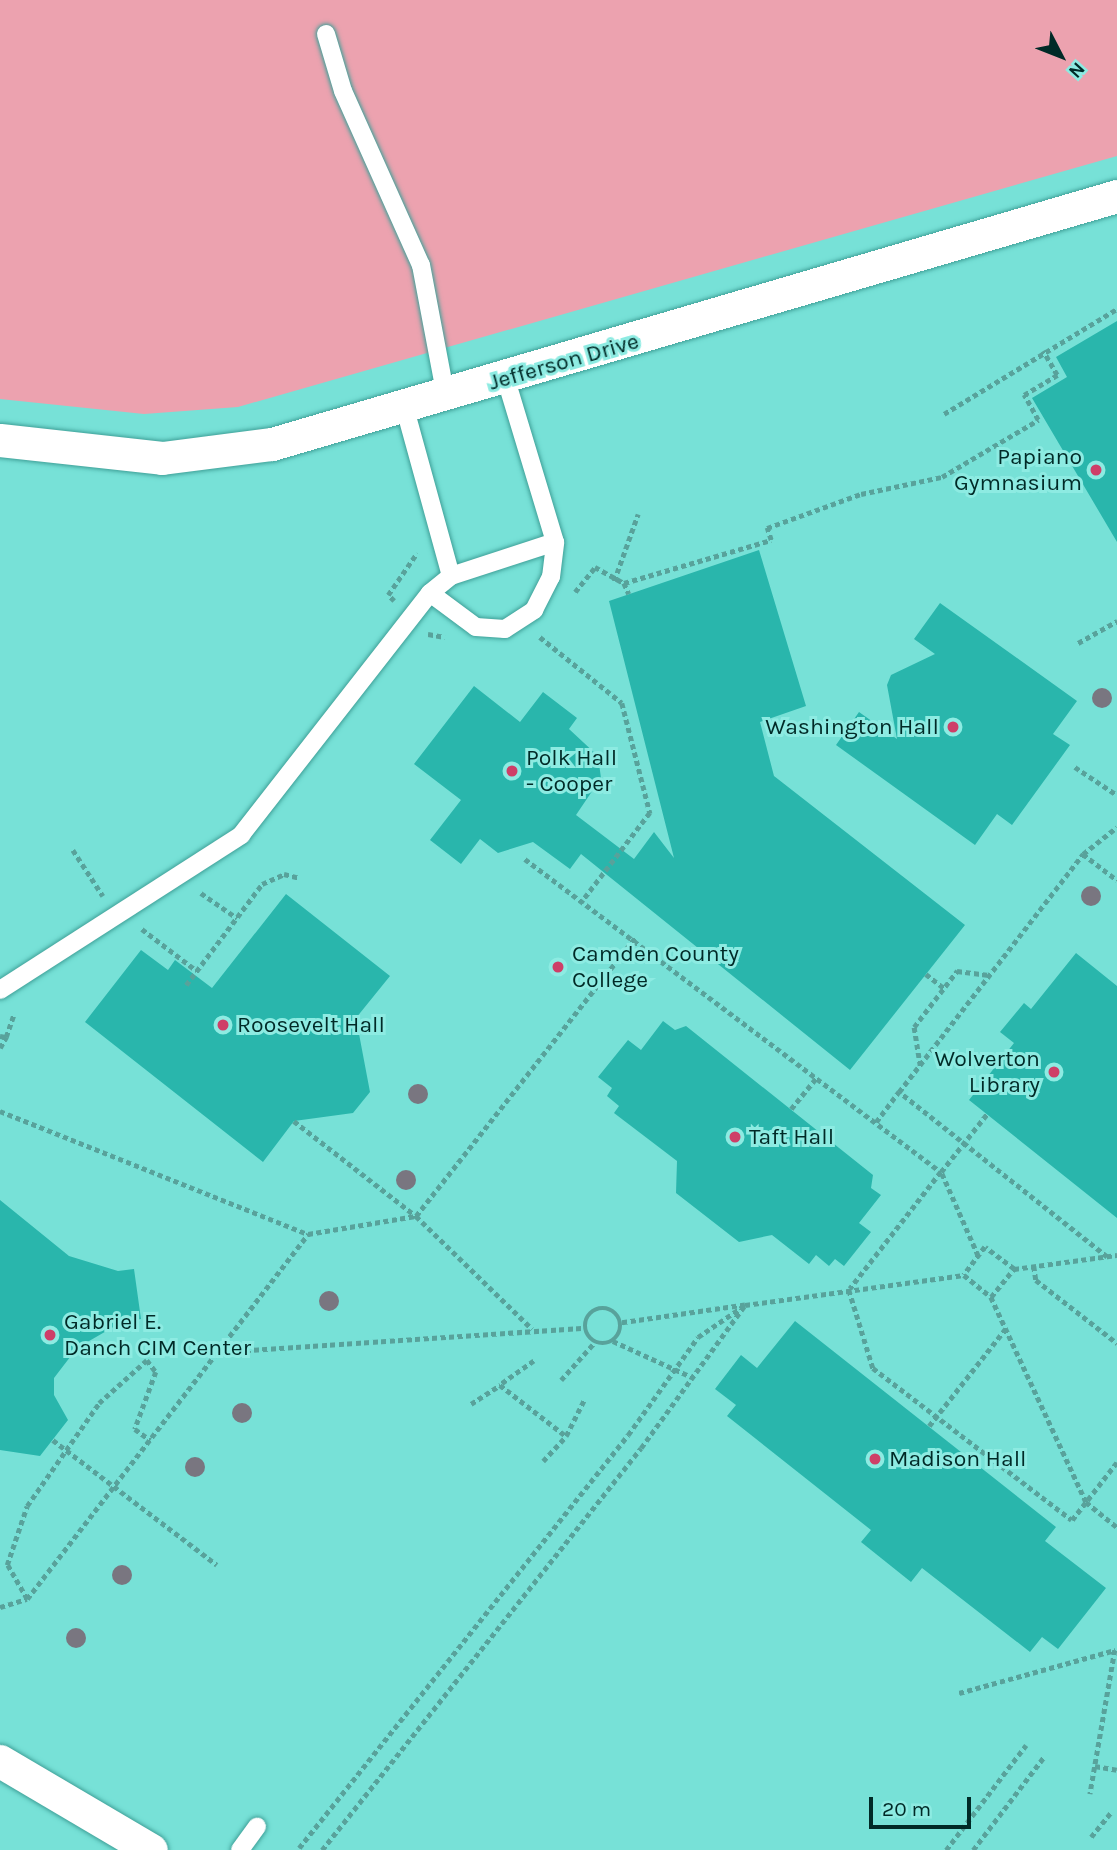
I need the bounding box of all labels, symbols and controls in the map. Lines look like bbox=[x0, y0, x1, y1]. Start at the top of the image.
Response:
north arrow bbox=[1026, 21, 1096, 91]
text: N bbox=[1064, 58, 1089, 82]
street label: Jefferson Drive bbox=[486, 327, 642, 397]
place label: Papiano Gymnasium bbox=[954, 443, 1082, 497]
marker: Papiano Gymnasium bbox=[1088, 462, 1104, 478]
place label: Washington Hall bbox=[765, 713, 939, 741]
marker: Washington Hall bbox=[945, 719, 961, 735]
place label: Polk Hall - Cooper bbox=[526, 744, 617, 798]
marker: Polk Hall - Cooper bbox=[504, 763, 520, 779]
place label: Camden County College bbox=[572, 940, 739, 994]
marker: Camden County College bbox=[550, 959, 566, 975]
place label: Roosevelt Hall bbox=[237, 1011, 385, 1039]
marker: Roosevelt Hall bbox=[215, 1017, 231, 1033]
place label: Wolverton Library bbox=[934, 1045, 1040, 1099]
marker: Wolverton Library bbox=[1046, 1064, 1062, 1080]
place label: Taft Hall bbox=[749, 1123, 834, 1151]
marker: Taft Hall bbox=[727, 1129, 743, 1145]
place label: Gabriel E. Danch CIM Center bbox=[64, 1308, 251, 1362]
marker: Gabriel E. Danch CIM Center bbox=[42, 1327, 58, 1343]
place label: Madison Hall bbox=[889, 1445, 1027, 1473]
marker: Madison Hall bbox=[867, 1451, 883, 1467]
scale bar bbox=[872, 1784, 974, 1828]
text: 20 m bbox=[882, 1797, 931, 1821]

